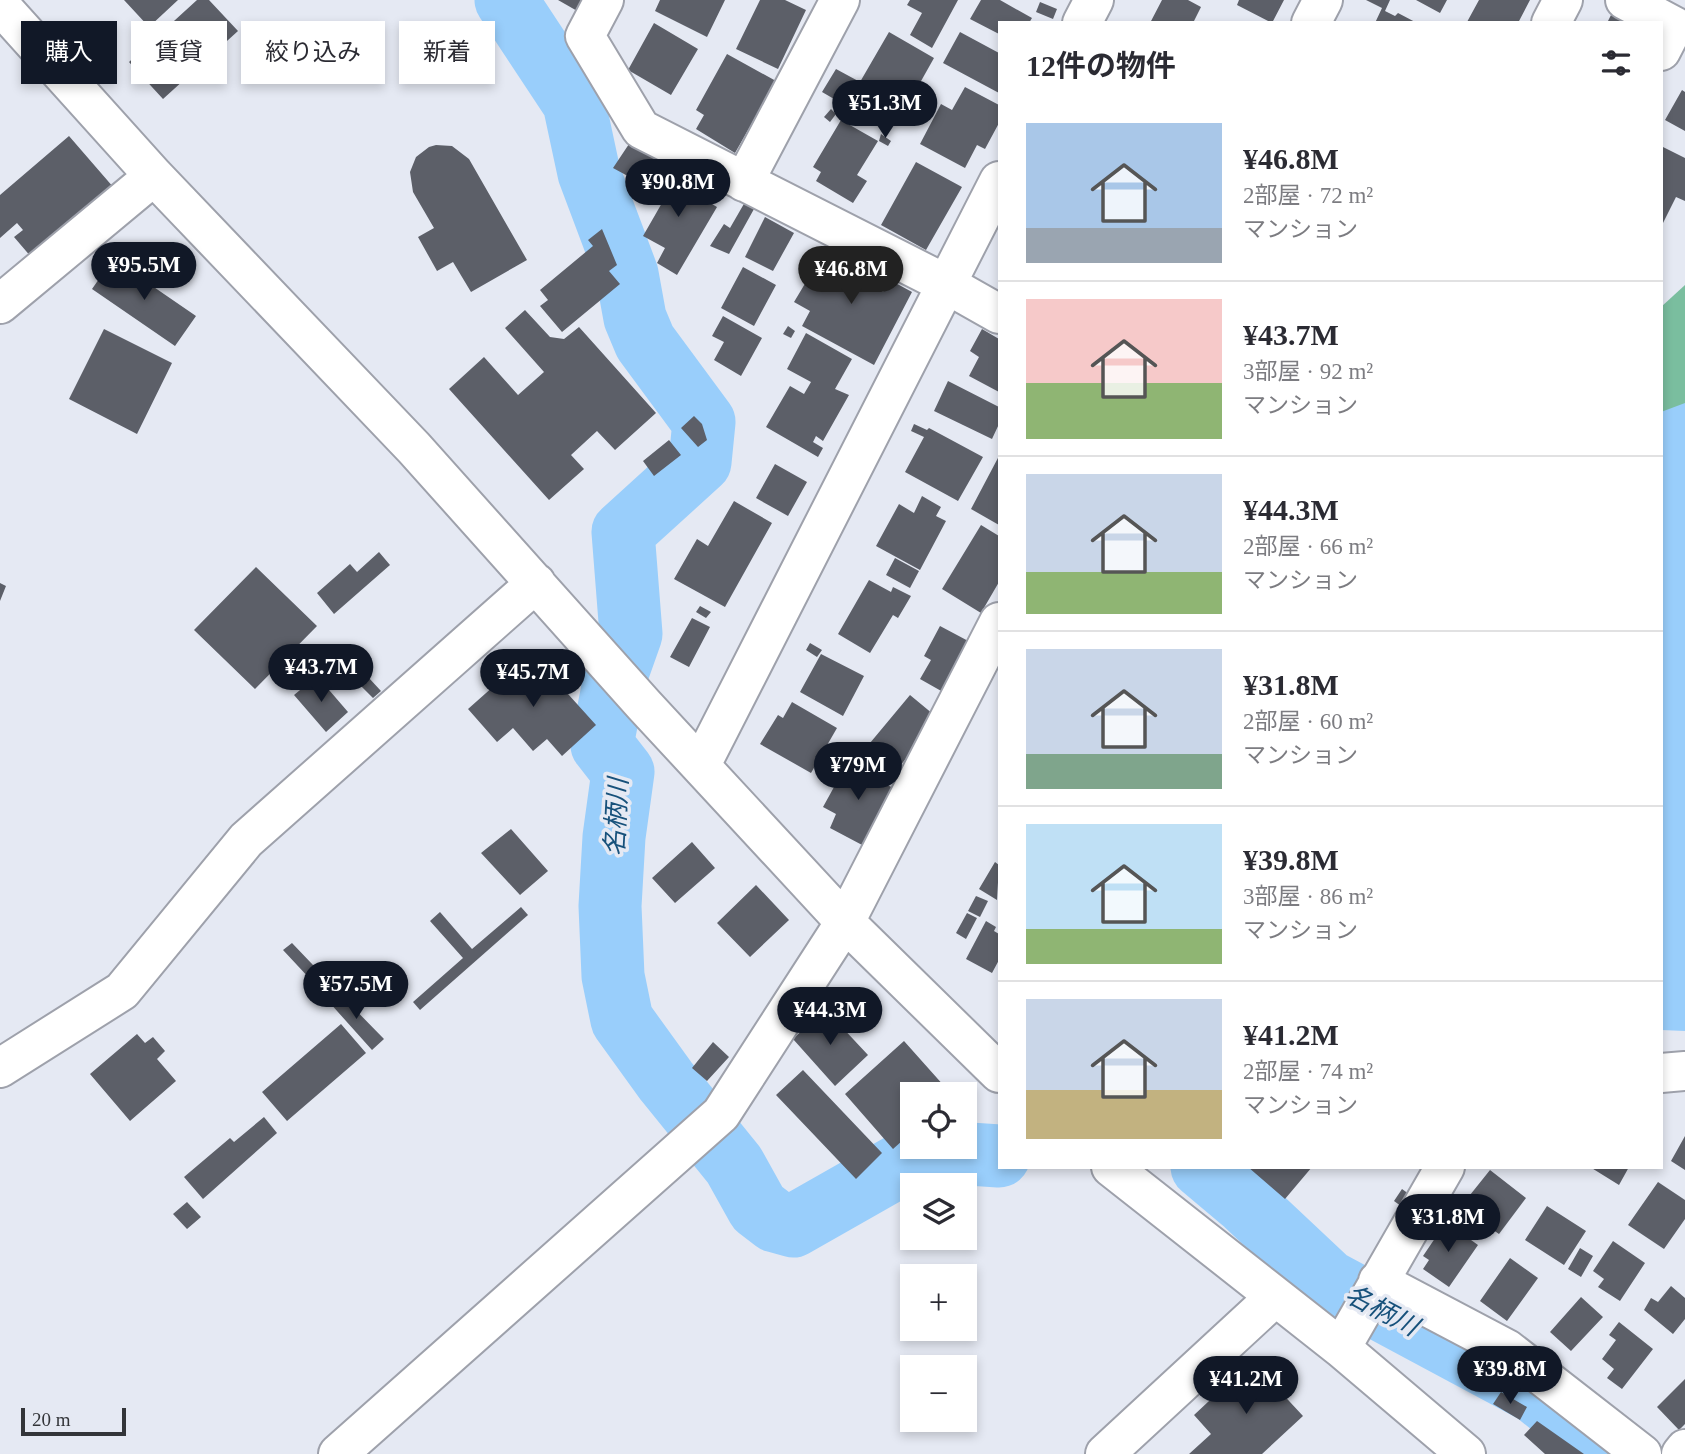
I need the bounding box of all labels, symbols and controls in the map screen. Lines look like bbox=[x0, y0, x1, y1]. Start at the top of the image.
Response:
chip: 購入 bbox=[21, 21, 117, 84]
chip: 賃貸 bbox=[131, 21, 227, 84]
chip: 絞り込み bbox=[241, 21, 385, 84]
chip: 新着 bbox=[399, 21, 495, 84]
icon: filters bbox=[1597, 44, 1635, 82]
text: 12件の物件 bbox=[1026, 49, 1176, 82]
pin: ¥51.3M bbox=[828, 80, 942, 140]
text: ¥51.3M bbox=[848, 90, 922, 115]
text: ¥46.8M bbox=[1243, 142, 1339, 175]
icon: home bbox=[1082, 151, 1166, 235]
pin: ¥90.8M bbox=[621, 160, 735, 219]
text: ¥90.8M bbox=[641, 169, 715, 194]
text: 2部屋 · 72 m² bbox=[1243, 183, 1373, 208]
text: マンション bbox=[1243, 217, 1358, 242]
pin: ¥95.5M bbox=[87, 243, 201, 302]
pin: ¥46.8M bbox=[794, 246, 908, 306]
text: ¥95.5M bbox=[107, 252, 181, 277]
text: ¥46.8M bbox=[814, 256, 888, 281]
text: ¥43.7M bbox=[1243, 318, 1339, 351]
icon: home bbox=[1082, 327, 1166, 411]
text: 3部屋 · 92 m² bbox=[1243, 359, 1373, 384]
text: マンション bbox=[1243, 393, 1358, 418]
text: ¥44.3M bbox=[1243, 493, 1339, 526]
icon: home bbox=[1082, 502, 1166, 586]
text: 2部屋 · 66 m² bbox=[1243, 534, 1373, 559]
text: マンション bbox=[1243, 568, 1358, 593]
pin: ¥43.7M bbox=[264, 644, 378, 704]
pin: ¥45.7M bbox=[476, 650, 590, 709]
text: ¥43.7M bbox=[284, 654, 358, 679]
text: ¥45.7M bbox=[496, 659, 570, 684]
text: ¥31.8M bbox=[1243, 668, 1339, 701]
icon: home bbox=[1082, 677, 1166, 761]
text: 2部屋 · 60 m² bbox=[1243, 709, 1373, 734]
pin: ¥79M bbox=[817, 742, 899, 802]
text: マンション bbox=[1243, 743, 1358, 768]
text: ¥79M bbox=[830, 752, 886, 777]
water label: 名柄川 bbox=[600, 774, 633, 857]
text: ¥39.8M bbox=[1243, 843, 1339, 876]
icon: home bbox=[1082, 852, 1166, 936]
text: 3部屋 · 86 m² bbox=[1243, 884, 1373, 909]
text: マンション bbox=[1243, 918, 1358, 943]
pin: ¥57.5M bbox=[299, 962, 413, 1021]
text: ¥57.5M bbox=[319, 971, 393, 996]
pin: ¥44.3M bbox=[773, 988, 887, 1047]
text: ¥44.3M bbox=[793, 997, 867, 1022]
text: ¥41.2M bbox=[1243, 1018, 1339, 1051]
icon: home bbox=[1082, 1027, 1166, 1111]
text: 2部屋 · 74 m² bbox=[1243, 1059, 1373, 1084]
map controls bbox=[900, 1082, 977, 1432]
button: locate bbox=[900, 1082, 977, 1159]
text: マンション bbox=[1243, 1093, 1358, 1118]
button: layers bbox=[900, 1173, 977, 1250]
pin: ¥31.8M bbox=[1391, 1194, 1505, 1254]
text: ¥31.8M bbox=[1411, 1204, 1485, 1229]
button: + bbox=[900, 1264, 977, 1341]
water label: 名柄川 bbox=[1341, 1279, 1426, 1343]
pin: ¥39.8M bbox=[1453, 1346, 1567, 1406]
button: − bbox=[900, 1355, 977, 1432]
pin: ¥41.2M bbox=[1189, 1356, 1303, 1416]
text: ¥39.8M bbox=[1473, 1356, 1547, 1381]
text: ¥41.2M bbox=[1209, 1366, 1283, 1391]
scale bar bbox=[21, 1405, 126, 1437]
text: 20 m bbox=[32, 1409, 71, 1430]

